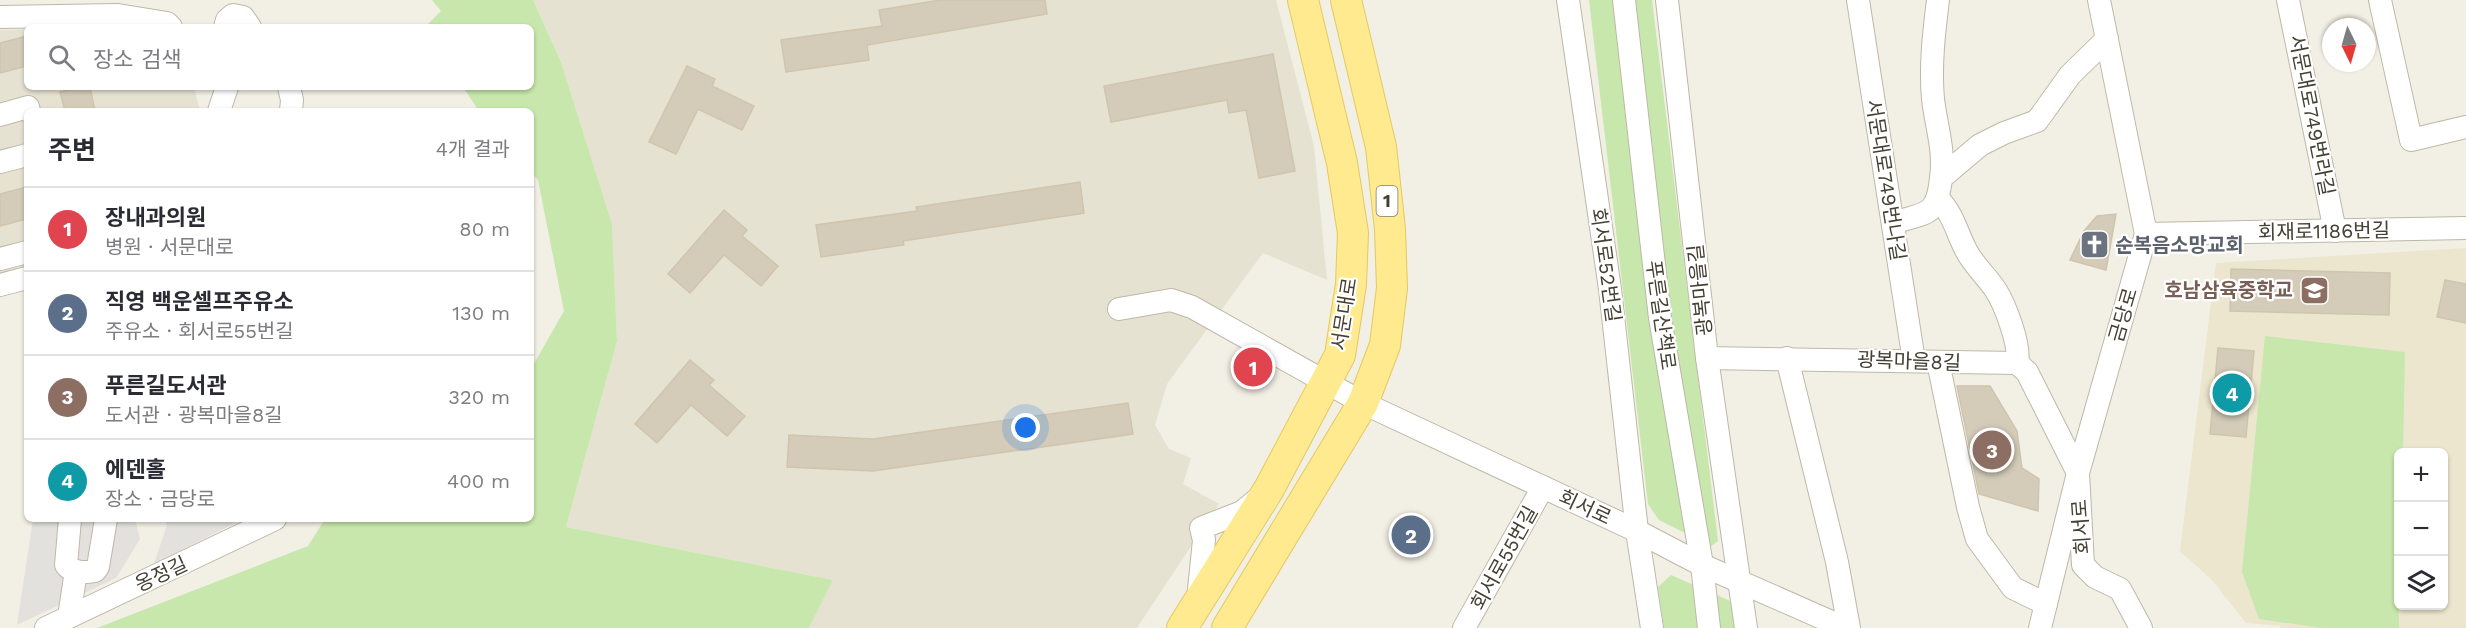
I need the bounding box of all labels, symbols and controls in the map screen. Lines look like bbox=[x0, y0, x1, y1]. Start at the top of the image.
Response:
north arrow bbox=[2322, 18, 2376, 72]
search box bbox=[24, 24, 534, 90]
street label: 서문대로749번라길 bbox=[2285, 33, 2339, 197]
icon: search bbox=[45, 41, 78, 74]
text: 장소 검색 bbox=[93, 47, 181, 72]
street label: 서문대로749번나길 bbox=[1861, 98, 1911, 262]
text: 주변 bbox=[48, 135, 96, 165]
text: 4개 결과 bbox=[436, 137, 510, 161]
road number: 1 bbox=[1376, 186, 1398, 216]
text: 장내과의원 bbox=[105, 205, 206, 230]
street label: 회서로52번길 bbox=[1586, 206, 1626, 324]
text: 1 bbox=[63, 217, 72, 241]
text: 80 m bbox=[459, 217, 510, 241]
street label: 회재로1186번길 bbox=[2258, 218, 2390, 244]
church icon: 순복음소망교회 bbox=[2078, 229, 2110, 261]
place label: 순복음소망교회 bbox=[2115, 233, 2244, 257]
text: 병원 · 서문대로 bbox=[105, 235, 234, 259]
street label: 광복마을길 bbox=[1683, 243, 1717, 337]
street label: 푸른길산책로 bbox=[1641, 259, 1681, 371]
school or university icon: 호남삼육중학교 bbox=[2298, 274, 2330, 306]
street label: 서문대로 bbox=[1326, 276, 1362, 352]
place label: 호남삼육중학교 bbox=[2164, 278, 2293, 302]
street label: 금당로 bbox=[2104, 285, 2142, 345]
text: 직영 백운셀프주유소 bbox=[105, 289, 293, 314]
text: 2 bbox=[62, 301, 73, 325]
text: 130 m bbox=[452, 301, 510, 325]
text: 주유소 · 회서로55번길 bbox=[105, 319, 294, 343]
pin: 1 bbox=[1234, 344, 1272, 389]
street label: 광복마을8길 bbox=[1856, 347, 1962, 375]
pin: 4 bbox=[2212, 370, 2252, 416]
text: 푸른길도서관 bbox=[105, 373, 226, 398]
text: 3 bbox=[62, 385, 73, 409]
text: 320 m bbox=[448, 385, 510, 409]
text: 도서관 · 광복마을8길 bbox=[105, 403, 283, 427]
your location bbox=[1011, 413, 1040, 442]
pin: 3 bbox=[1972, 428, 2012, 472]
map controls bbox=[2394, 448, 2448, 610]
button: + bbox=[2394, 448, 2448, 502]
text: 에덴홀 bbox=[105, 457, 166, 482]
text: 4 bbox=[61, 469, 74, 493]
text: 400 m bbox=[447, 469, 510, 493]
street label: 회서로 bbox=[1555, 484, 1615, 530]
text: 장소 · 금당로 bbox=[105, 487, 215, 511]
street label: 회서로 bbox=[2067, 499, 2095, 555]
street label: 회서로55번길 bbox=[1466, 502, 1542, 614]
button: − bbox=[2394, 502, 2448, 556]
pin: 2 bbox=[1392, 512, 1430, 558]
street label: 옹정길 bbox=[131, 551, 191, 597]
button: layers bbox=[2394, 556, 2448, 610]

